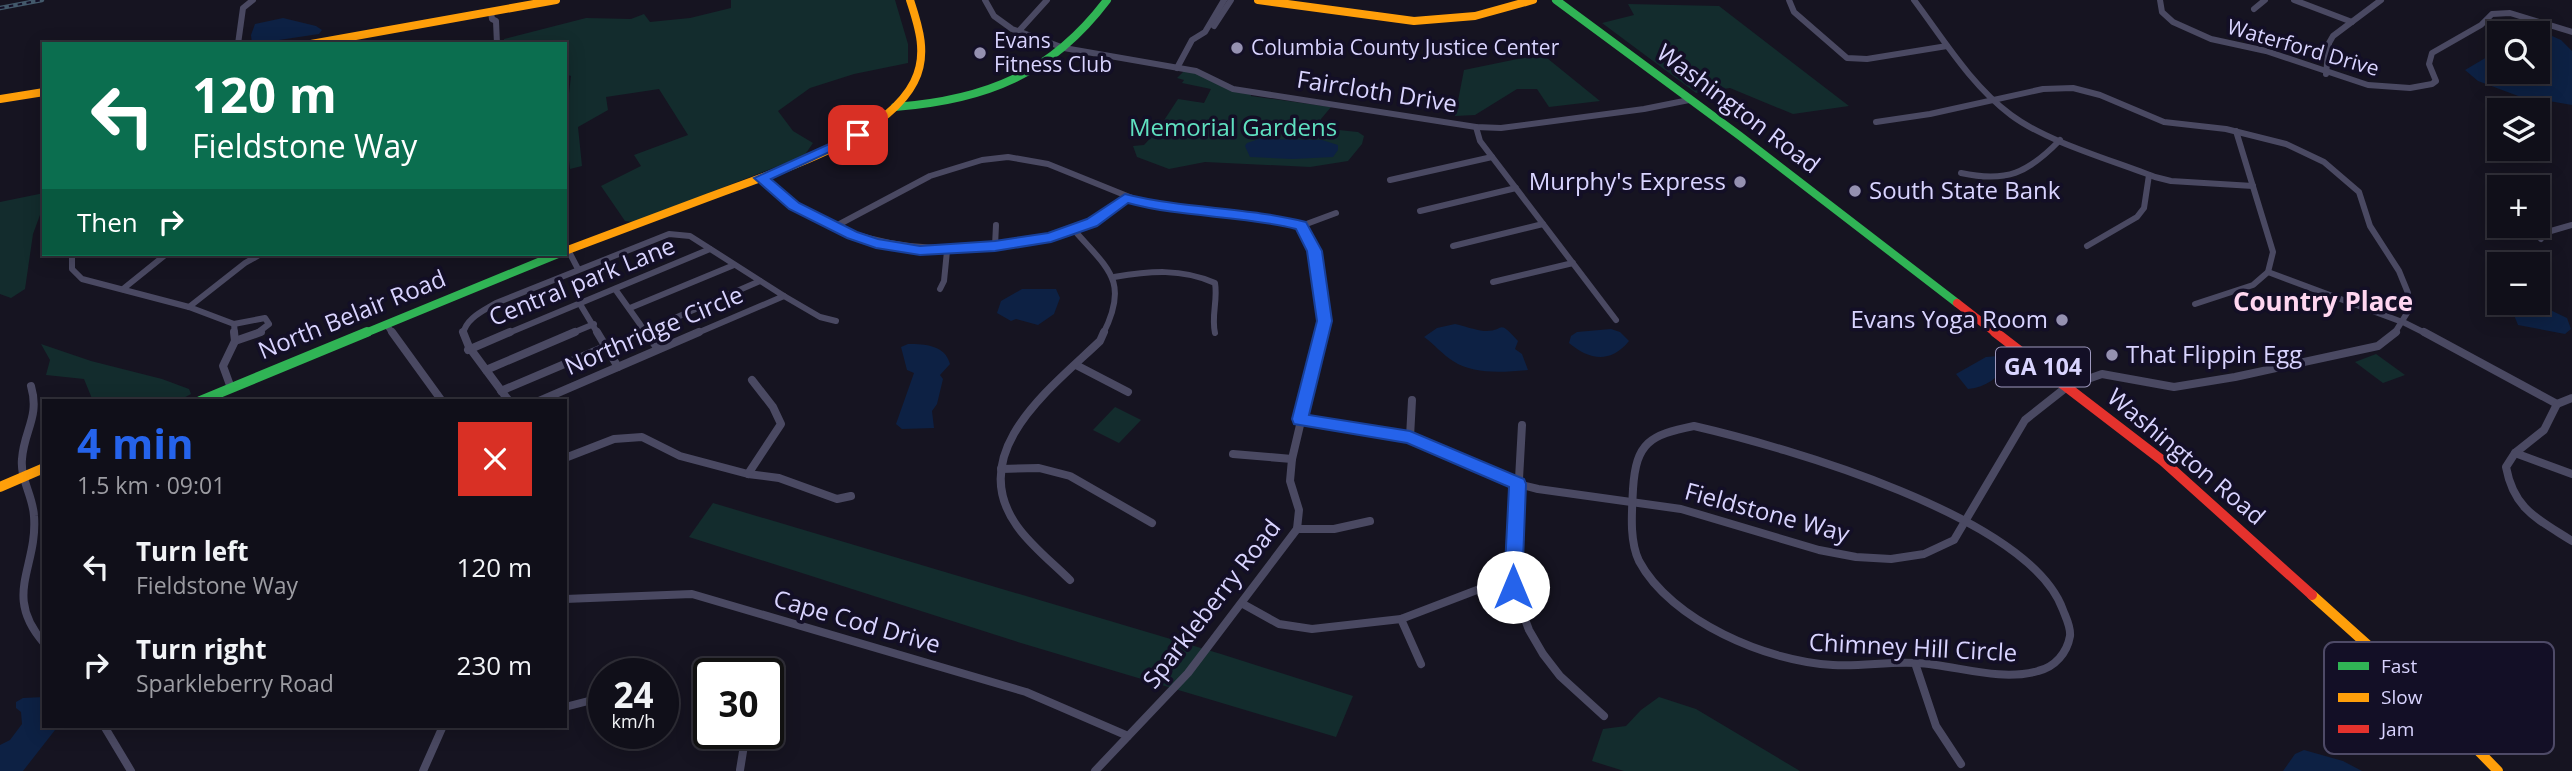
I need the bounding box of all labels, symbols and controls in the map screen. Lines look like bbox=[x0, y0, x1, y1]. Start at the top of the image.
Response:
street label: Waterford Drive bbox=[2224, 12, 2383, 82]
map controls bbox=[2487, 21, 2550, 315]
button: search bbox=[2487, 21, 2550, 84]
place label: Evans Fitness Club bbox=[994, 26, 1112, 78]
place label: Columbia County Justice Center bbox=[1251, 33, 1560, 61]
street label: Washington Road bbox=[1650, 35, 1827, 180]
marker: Columbia County Justice Center bbox=[1229, 40, 1245, 56]
marker: Evans Fitness Club bbox=[972, 45, 988, 61]
text: 120 m bbox=[192, 61, 337, 127]
street label: Faircloth Drive bbox=[1295, 62, 1460, 119]
icon: left bbox=[77, 70, 168, 161]
button: layers bbox=[2487, 98, 2550, 161]
pin bbox=[828, 105, 888, 165]
park label: Memorial Gardens bbox=[1129, 110, 1337, 143]
icon: arrive bbox=[839, 116, 877, 154]
text: Fieldstone Way bbox=[192, 124, 417, 167]
place label: Murphy's Express bbox=[1529, 164, 1726, 197]
place label: South State Bank bbox=[1869, 173, 2061, 206]
marker: Murphy's Express bbox=[1732, 174, 1748, 190]
button: + bbox=[2487, 175, 2550, 238]
marker: South State Bank bbox=[1847, 183, 1863, 199]
icon: right bbox=[152, 203, 190, 241]
text: Then bbox=[77, 204, 138, 240]
street label: Central park Lane bbox=[483, 228, 679, 333]
button: − bbox=[2487, 252, 2550, 315]
street label: North Belair Road bbox=[253, 261, 450, 366]
street label: Northridge Circle bbox=[559, 277, 748, 382]
district label: Country Place bbox=[2233, 283, 2413, 319]
place label: Evans Yoga Room bbox=[1851, 302, 2048, 335]
marker: Evans Yoga Room bbox=[2054, 312, 2070, 328]
place label: That Flippin Egg bbox=[2126, 337, 2302, 370]
marker: That Flippin Egg bbox=[2104, 347, 2120, 363]
road number: GA 104 bbox=[1996, 348, 2090, 386]
street label: Washington Road bbox=[2101, 380, 2273, 532]
text: 4 min bbox=[77, 414, 194, 471]
button: close bbox=[458, 422, 532, 496]
text: 1.5 km · 09:01 bbox=[77, 469, 225, 501]
street label: Fieldstone Way bbox=[1681, 474, 1854, 550]
street label: Sparkleberry Road bbox=[1134, 512, 1287, 695]
text: Turn left bbox=[136, 533, 248, 569]
icon: left bbox=[77, 548, 115, 586]
text: 120 m bbox=[457, 549, 532, 585]
position arrow bbox=[1476, 550, 1550, 624]
text: Fieldstone Way bbox=[136, 569, 298, 601]
street label: Cape Cod Drive bbox=[770, 581, 945, 660]
street label: Chimney Hill Circle bbox=[1808, 625, 2018, 668]
text: Turn right bbox=[136, 631, 267, 667]
legend bbox=[2324, 642, 2554, 754]
icon: right bbox=[77, 646, 115, 684]
text: 230 m bbox=[457, 647, 532, 683]
text: Fast bbox=[2381, 653, 2417, 679]
speed limit sign: 30 bbox=[693, 658, 784, 749]
text: Sparkleberry Road bbox=[136, 667, 334, 699]
text: 24 bbox=[613, 671, 654, 718]
text: Slow bbox=[2381, 684, 2423, 710]
text: km/h bbox=[612, 709, 655, 733]
text: Jam bbox=[2379, 716, 2414, 742]

